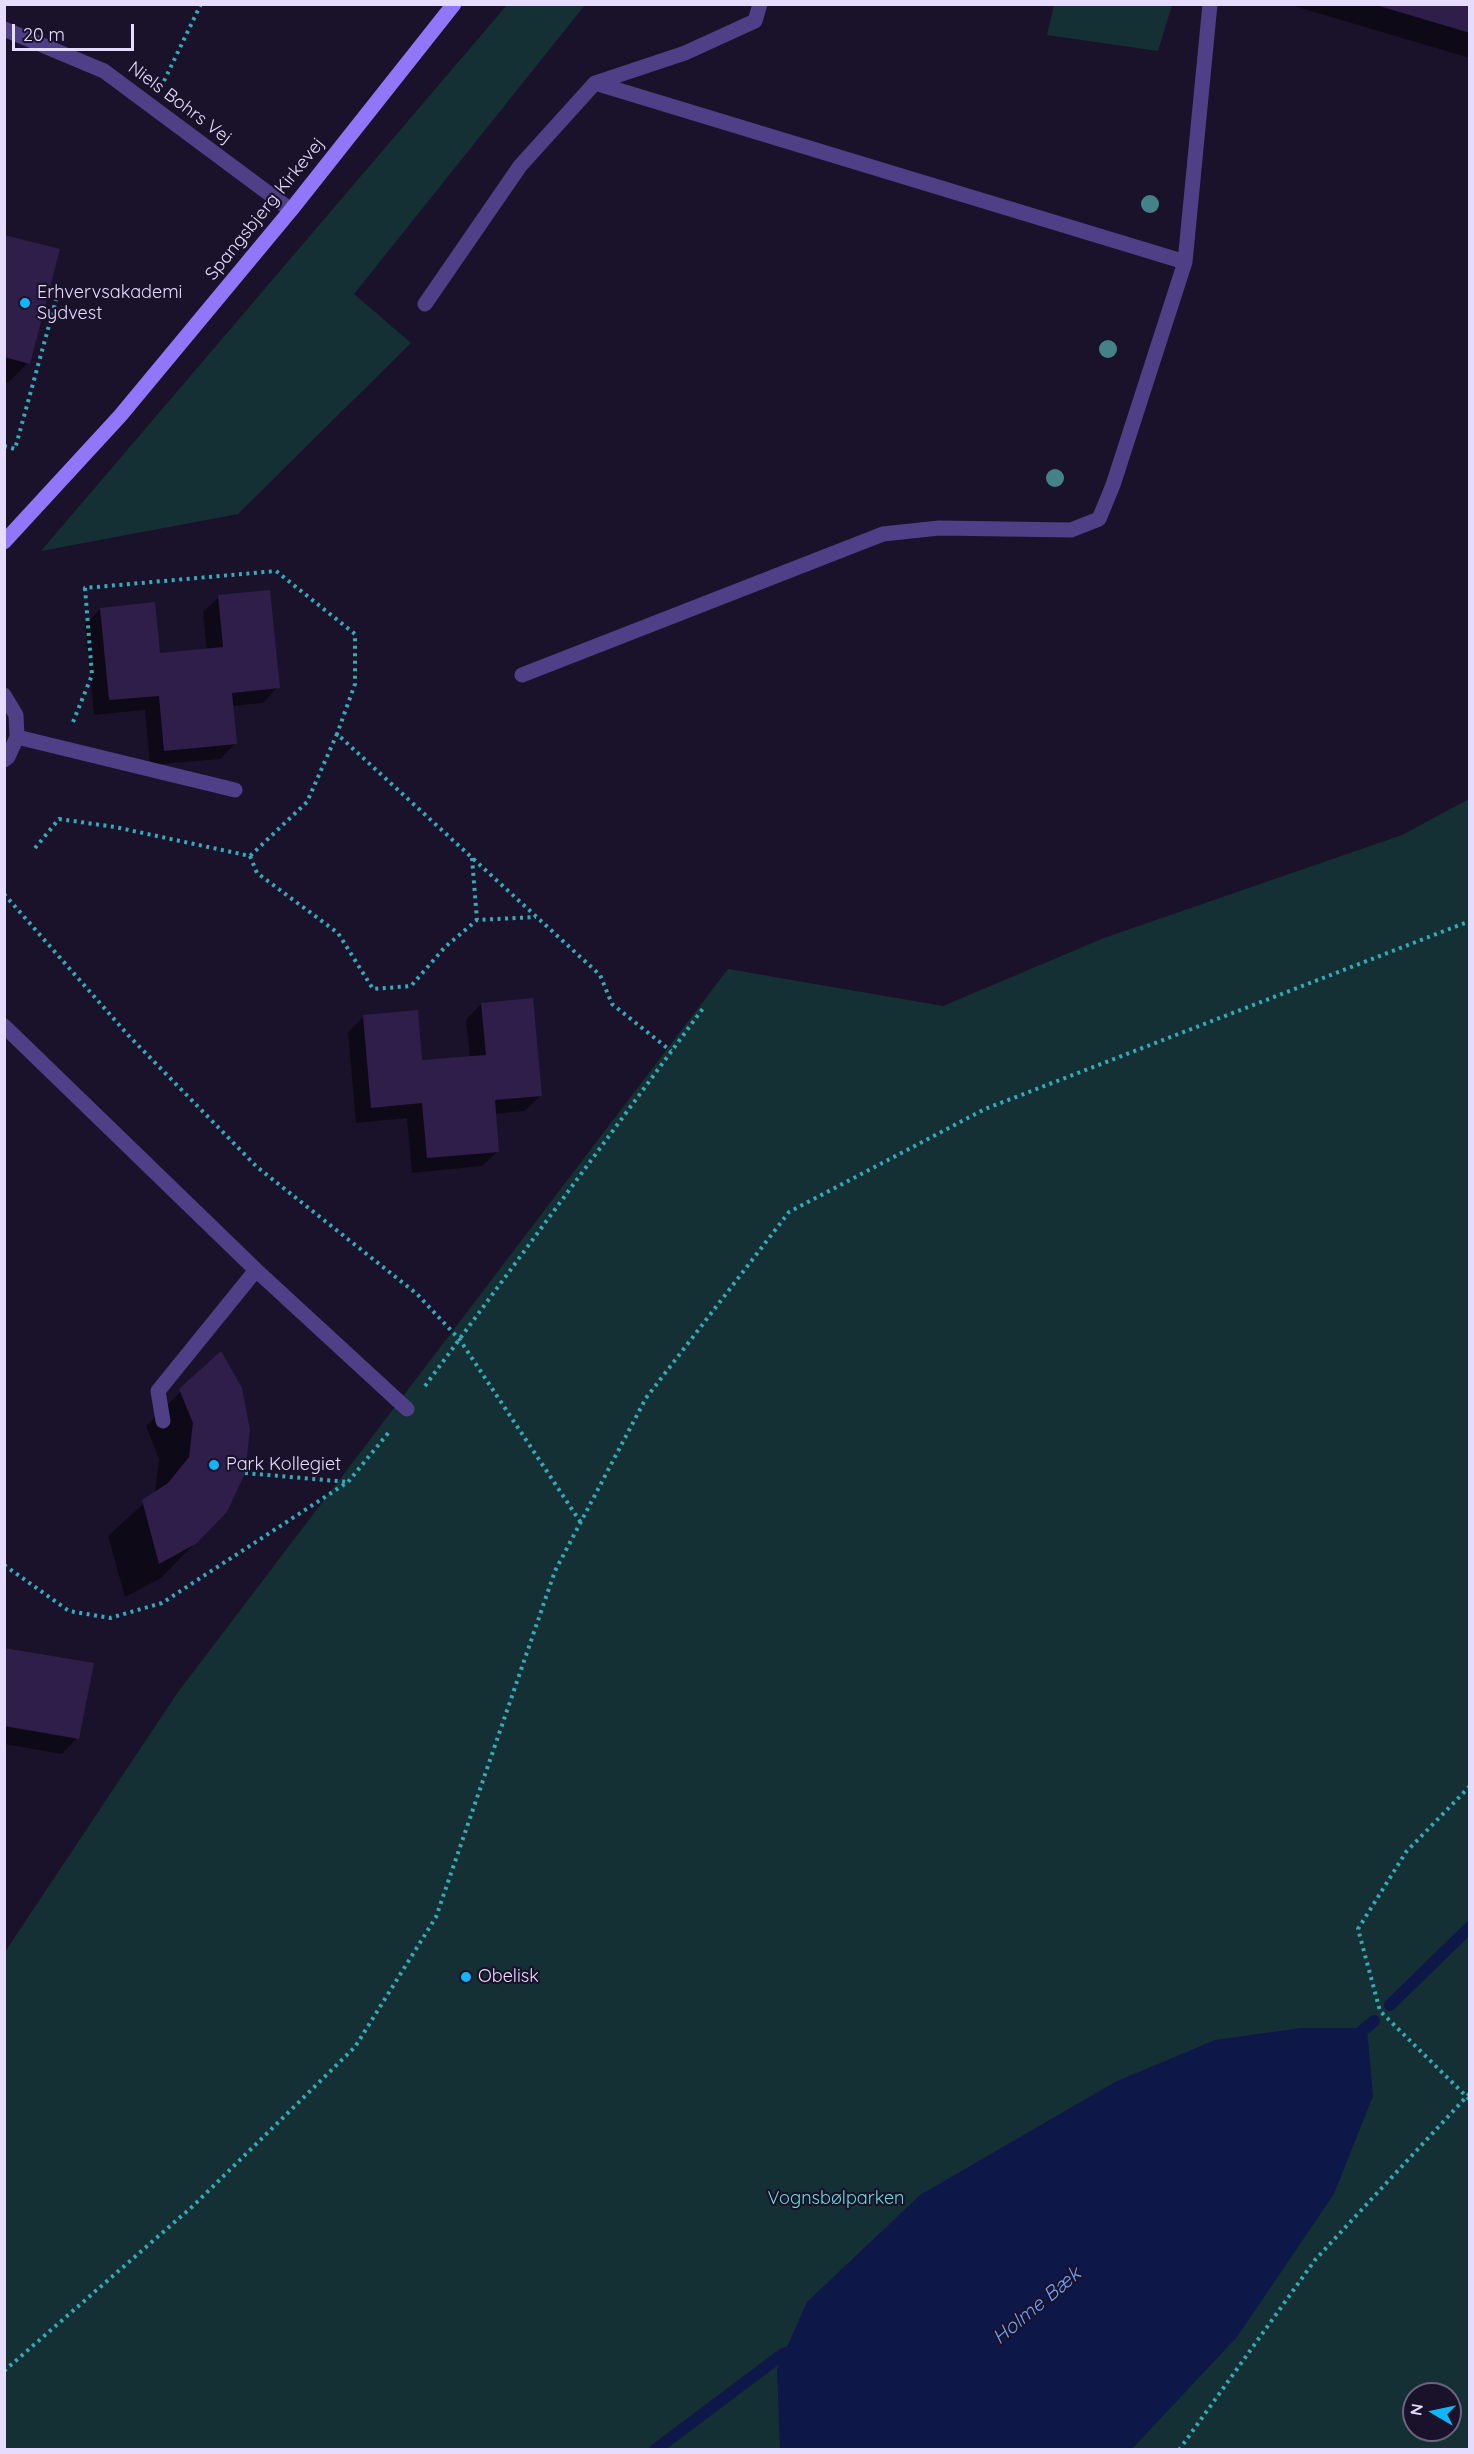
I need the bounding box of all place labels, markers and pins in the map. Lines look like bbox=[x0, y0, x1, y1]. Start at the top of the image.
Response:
place label: Erhvervsakademi Sydvest bbox=[37, 282, 182, 324]
marker: Erhvervsakademi Sydvest bbox=[18, 296, 32, 310]
place label: Park Kollegiet bbox=[226, 1454, 341, 1476]
marker: Park Kollegiet bbox=[207, 1458, 221, 1472]
place label: Obelisk bbox=[478, 1966, 539, 1988]
marker: Obelisk bbox=[459, 1970, 473, 1984]

